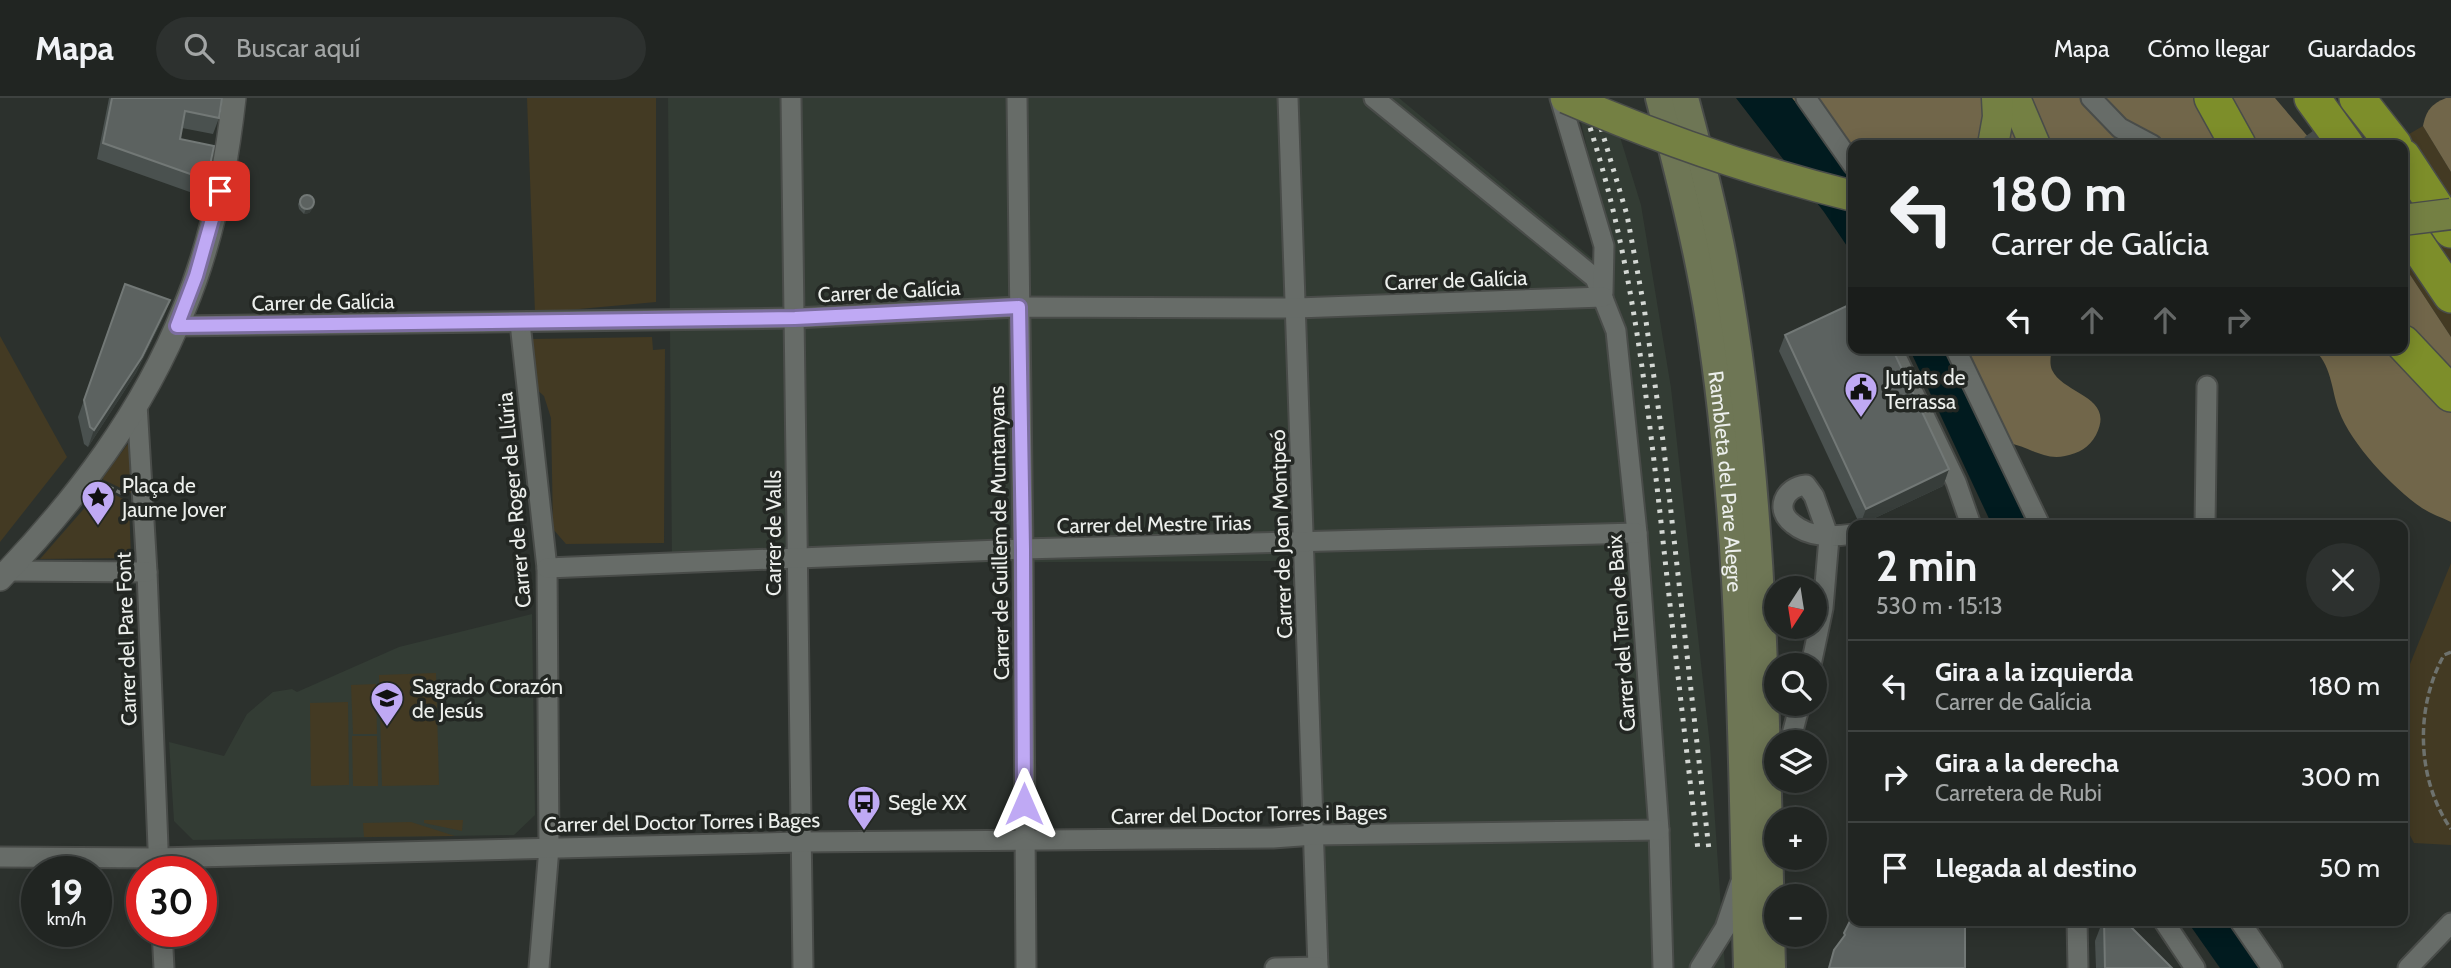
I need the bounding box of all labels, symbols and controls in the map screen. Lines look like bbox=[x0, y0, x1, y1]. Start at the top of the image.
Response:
search box bbox=[156, 17, 646, 80]
text: Mapa bbox=[35, 28, 114, 68]
icon: search bbox=[180, 29, 218, 67]
text: Buscar aquí bbox=[236, 32, 360, 64]
text: Mapa bbox=[2054, 34, 2110, 63]
text: Cómo llegar bbox=[2148, 34, 2269, 63]
text: Guardados bbox=[2307, 34, 2416, 63]
pin bbox=[190, 161, 250, 221]
text: 180 m bbox=[1991, 164, 2127, 223]
icon: left bbox=[1876, 168, 1967, 259]
icon: arrive bbox=[201, 172, 239, 210]
text: Carrer de Galícia bbox=[1991, 224, 2209, 263]
street label: Carrer de Galícia bbox=[1384, 265, 1528, 295]
street label: Carrer de Galícia bbox=[817, 275, 961, 307]
street label: Carrer de Galícia bbox=[251, 288, 395, 316]
icon: left bbox=[2000, 301, 2038, 339]
icon: ahead bbox=[2073, 301, 2111, 339]
icon: ahead bbox=[2146, 301, 2184, 339]
icon: right bbox=[2219, 301, 2257, 339]
place label: Jutjats de Terrassa bbox=[1884, 365, 1966, 414]
street label: Rambleta del Pare Alegre bbox=[1704, 369, 1748, 593]
public building icon: Jutjats de Terrassa bbox=[1842, 370, 1880, 419]
street label: Carrer de Guillem de Muntanyans bbox=[984, 385, 1014, 680]
street label: Carrer de Roger de Llúria bbox=[492, 391, 536, 609]
street label: Carrer de Joan Montpeó bbox=[1265, 429, 1297, 639]
street label: Carrer de Valls bbox=[761, 470, 786, 596]
place label: Plaça de Jaume Jover bbox=[121, 473, 226, 522]
place icon: Plaça de Jaume Jover bbox=[79, 478, 117, 527]
street label: Carrer del Mestre Trias bbox=[1056, 510, 1252, 538]
street label: Carrer del Tren de Baix bbox=[1602, 534, 1640, 732]
text: 2 min bbox=[1876, 540, 1977, 592]
button: close bbox=[2306, 543, 2380, 617]
street label: Carrer del Pare Font bbox=[110, 552, 142, 726]
north arrow bbox=[1764, 576, 1827, 639]
map controls bbox=[1764, 576, 1827, 947]
text: 530 m · 15:13 bbox=[1876, 592, 2003, 620]
button: search bbox=[1764, 653, 1827, 716]
text: Gira a la izquierda bbox=[1935, 656, 2133, 688]
icon: left bbox=[1876, 667, 1914, 705]
text: 180 m bbox=[2309, 670, 2380, 702]
place label: Sagrado Corazón de Jesús bbox=[412, 674, 563, 723]
school or university icon: Sagrado Corazón de Jesús bbox=[368, 679, 406, 728]
text: Carrer de Galícia bbox=[1935, 688, 2092, 716]
button: layers bbox=[1764, 730, 1827, 793]
text: Gira a la derecha bbox=[1935, 747, 2119, 779]
icon: right bbox=[1876, 758, 1914, 796]
text: 300 m bbox=[2301, 761, 2380, 793]
position arrow bbox=[987, 767, 1061, 841]
text: Carretera de Rubi bbox=[1935, 779, 2102, 807]
bus stop icon: Segle XX bbox=[845, 783, 883, 832]
place label: Segle XX bbox=[888, 790, 967, 815]
street label: Carrer del Doctor Torres i Bages bbox=[1111, 799, 1388, 829]
street label: Carrer del Doctor Torres i Bages bbox=[544, 807, 821, 837]
button: + bbox=[1764, 807, 1827, 870]
icon: arrive bbox=[1876, 849, 1914, 887]
text: Llegada al destino bbox=[1935, 852, 2137, 884]
text: 50 m bbox=[2319, 852, 2380, 884]
speed limit sign: 30 bbox=[126, 856, 217, 947]
text: 19 bbox=[50, 871, 83, 914]
button: − bbox=[1764, 884, 1827, 947]
text: km/h bbox=[47, 908, 86, 930]

